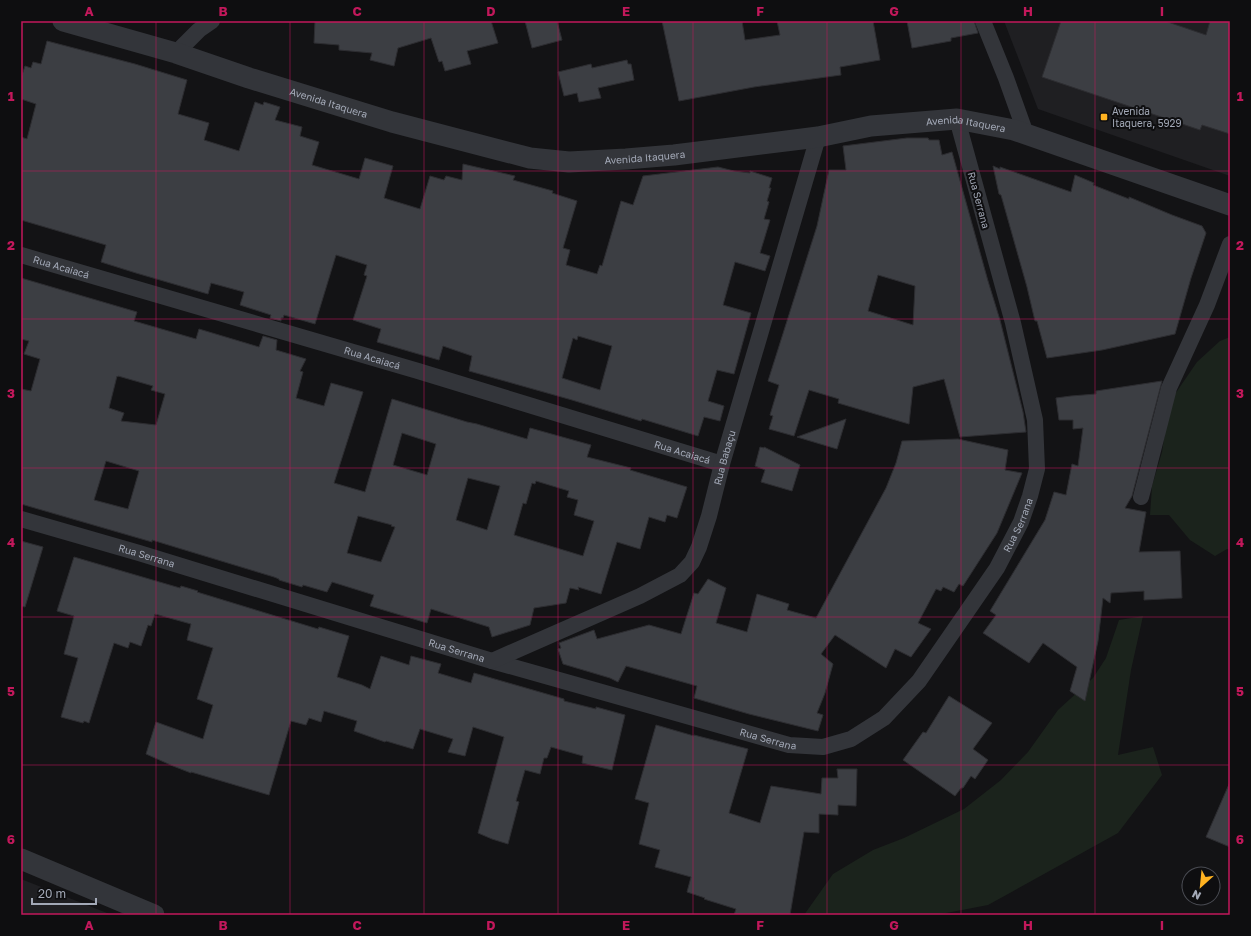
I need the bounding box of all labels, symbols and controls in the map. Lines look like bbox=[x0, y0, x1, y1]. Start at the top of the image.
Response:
text: A bbox=[84, 3, 94, 19]
text: B bbox=[218, 3, 228, 19]
text: C bbox=[352, 3, 362, 19]
text: D bbox=[486, 3, 496, 19]
text: E bbox=[622, 3, 630, 19]
text: F bbox=[756, 3, 764, 19]
text: G bbox=[889, 3, 899, 19]
text: H bbox=[1023, 3, 1033, 19]
text: I bbox=[1160, 3, 1164, 19]
street label: Avenida Itaquera bbox=[288, 85, 369, 120]
text: 1 bbox=[8, 88, 15, 104]
text: 1 bbox=[1237, 88, 1244, 104]
place label: Avenida Itaquera, 5929 bbox=[1112, 105, 1181, 129]
marker: Avenida Itaquera, 5929 bbox=[1099, 112, 1109, 122]
street label: Avenida Itaquera bbox=[925, 113, 1007, 134]
street label: Avenida Itaquera bbox=[604, 148, 686, 166]
street label: Rua Serrana bbox=[966, 170, 992, 230]
text: 2 bbox=[7, 237, 15, 253]
text: 2 bbox=[1236, 237, 1244, 253]
street label: Rua Acaiacá bbox=[32, 253, 91, 281]
street label: Rua Acaiacá bbox=[343, 344, 402, 372]
text: 3 bbox=[7, 385, 15, 401]
text: 3 bbox=[1236, 385, 1244, 401]
street label: Rua Babaçu bbox=[711, 429, 738, 486]
street label: Rua Acaiacá bbox=[653, 438, 712, 466]
street label: Rua Serrana bbox=[1000, 496, 1035, 554]
text: 4 bbox=[7, 534, 15, 550]
text: 4 bbox=[1236, 534, 1244, 550]
street label: Rua Serrana bbox=[117, 541, 176, 570]
street label: Rua Serrana bbox=[427, 636, 486, 664]
text: 5 bbox=[7, 683, 15, 699]
text: 5 bbox=[1236, 683, 1244, 699]
street label: Rua Serrana bbox=[739, 725, 797, 751]
text: 6 bbox=[7, 831, 15, 847]
text: 6 bbox=[1236, 831, 1244, 847]
north arrow bbox=[1181, 866, 1221, 906]
scale bar bbox=[32, 880, 96, 906]
text: 20 m bbox=[38, 886, 66, 901]
text: N bbox=[1190, 888, 1203, 903]
text: A bbox=[84, 917, 94, 933]
text: B bbox=[218, 917, 228, 933]
text: C bbox=[352, 917, 362, 933]
text: D bbox=[486, 917, 496, 933]
text: E bbox=[622, 917, 630, 933]
text: F bbox=[756, 917, 764, 933]
text: G bbox=[889, 917, 899, 933]
text: H bbox=[1023, 917, 1033, 933]
text: I bbox=[1160, 917, 1164, 933]

